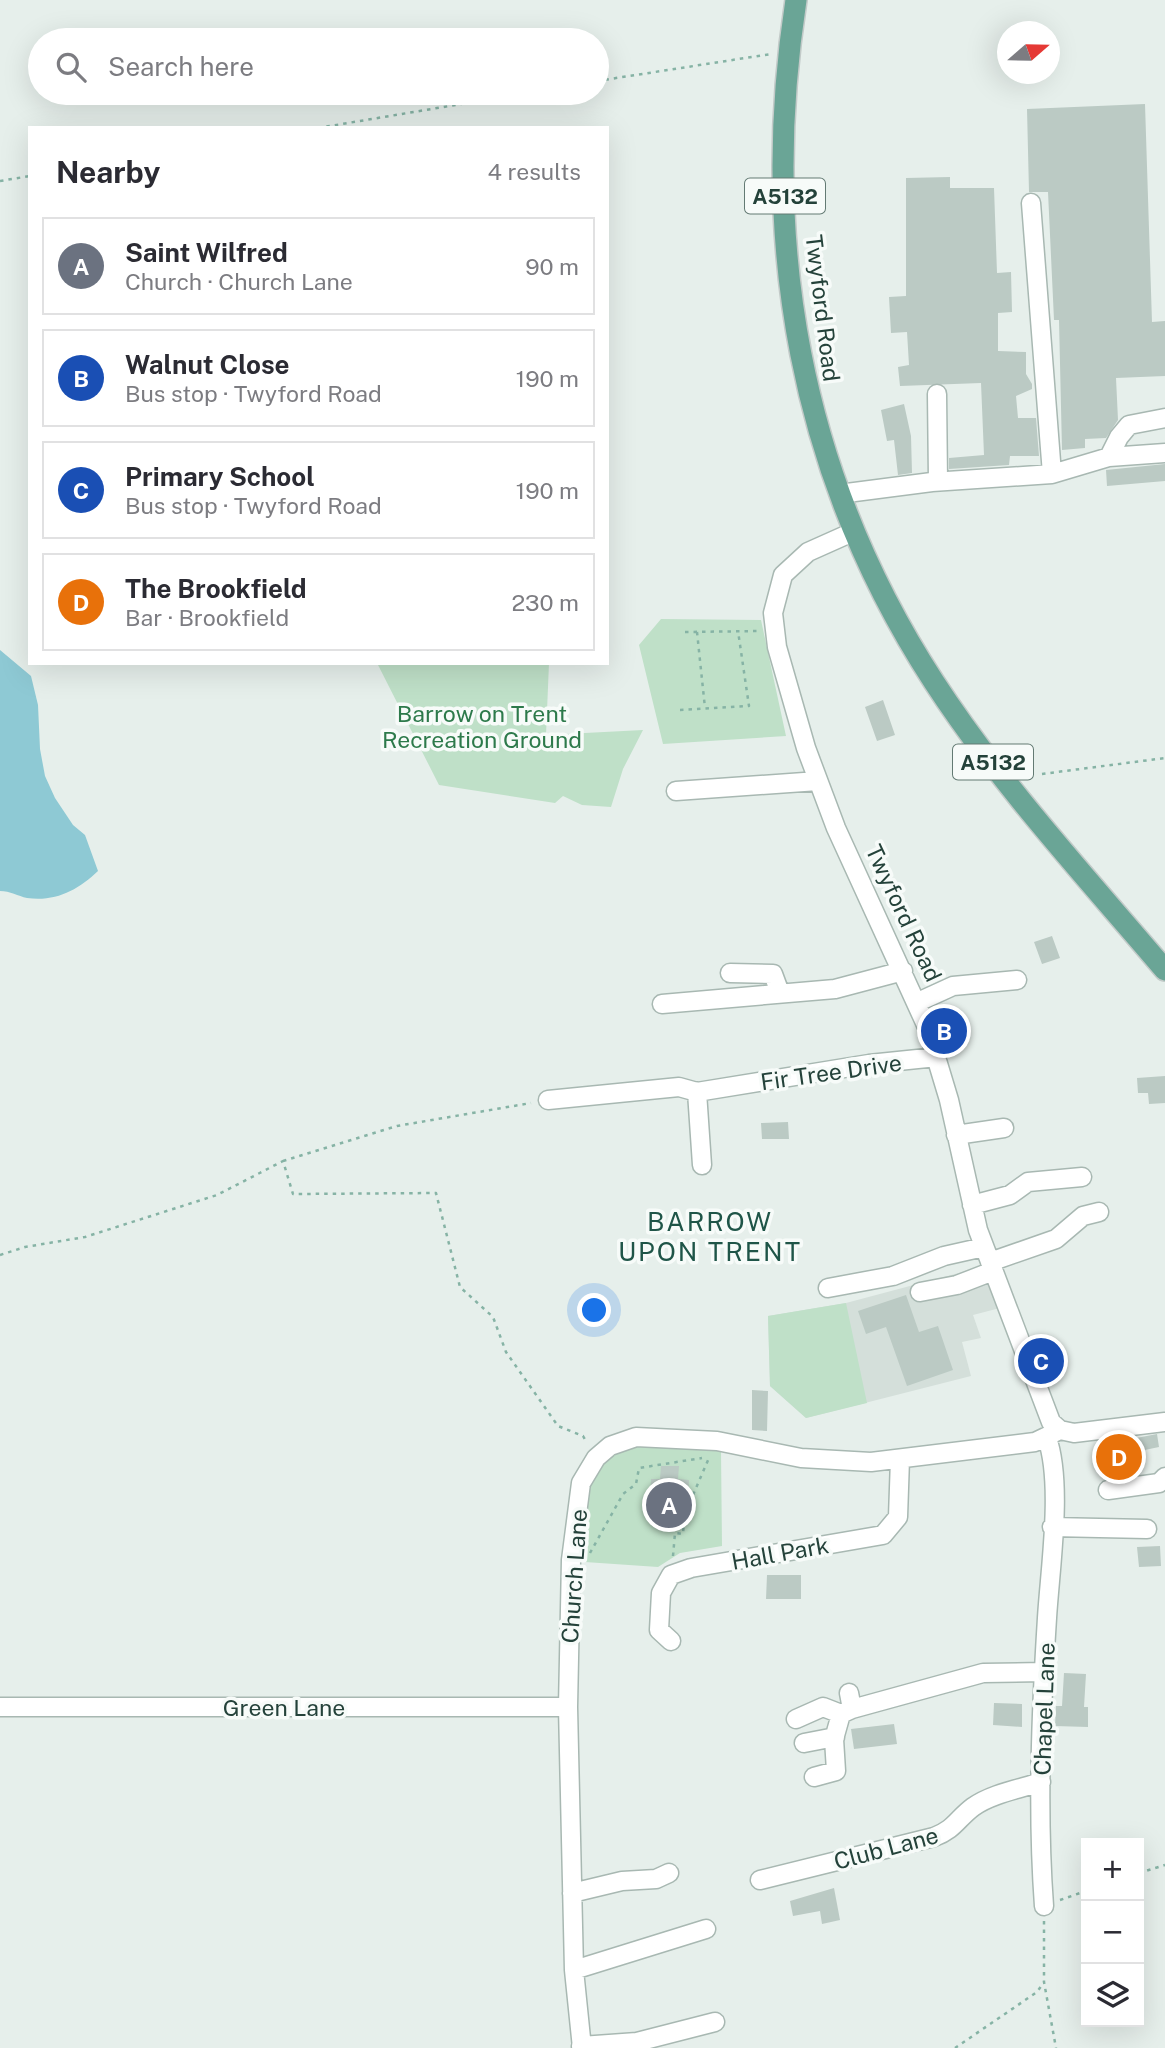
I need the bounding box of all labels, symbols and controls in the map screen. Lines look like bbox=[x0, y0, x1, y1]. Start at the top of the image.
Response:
north arrow bbox=[997, 21, 1060, 84]
search box bbox=[28, 28, 609, 105]
icon: search bbox=[52, 48, 90, 86]
text: Search here bbox=[108, 51, 254, 82]
text: Nearby bbox=[56, 154, 160, 190]
text: 4 results bbox=[487, 158, 581, 185]
road number: A5132 bbox=[745, 178, 825, 214]
street label: Twyford Road bbox=[801, 233, 845, 383]
text: Saint Wilfred bbox=[125, 237, 288, 268]
text: A bbox=[73, 253, 89, 280]
text: 90 m bbox=[525, 253, 579, 280]
text: Church · Church Lane bbox=[125, 268, 353, 295]
text: Walnut Close bbox=[125, 349, 290, 380]
text: B bbox=[73, 365, 89, 392]
text: 190 m bbox=[516, 365, 579, 392]
text: Bus stop · Twyford Road bbox=[125, 380, 382, 407]
text: Primary School bbox=[125, 461, 315, 492]
text: C bbox=[73, 477, 89, 504]
text: 190 m bbox=[516, 477, 579, 504]
text: Bus stop · Twyford Road bbox=[125, 492, 382, 519]
text: The Brookfield bbox=[125, 573, 307, 604]
text: D bbox=[73, 589, 89, 616]
text: 230 m bbox=[511, 589, 579, 616]
text: Bar · Brookfield bbox=[125, 604, 289, 631]
park label: Barrow on Trent Recreation Ground bbox=[382, 700, 582, 753]
road number: A5132 bbox=[953, 744, 1033, 780]
street label: Twyford Road bbox=[861, 840, 947, 986]
pin: B bbox=[921, 1005, 967, 1057]
street label: Fir Tree Drive bbox=[759, 1049, 903, 1095]
district label: BARROW UPON TRENT bbox=[618, 1206, 802, 1267]
your location bbox=[577, 1293, 611, 1327]
pin: C bbox=[1018, 1335, 1064, 1387]
pin: D bbox=[1096, 1431, 1142, 1483]
pin: A bbox=[646, 1479, 692, 1531]
street label: Church Lane bbox=[556, 1508, 592, 1644]
street label: Hall Park bbox=[729, 1531, 831, 1575]
street label: Chapel Lane bbox=[1028, 1642, 1060, 1776]
street label: Green Lane bbox=[223, 1694, 345, 1721]
street label: Club Lane bbox=[831, 1821, 941, 1875]
map controls bbox=[1081, 1838, 1144, 2027]
button: + bbox=[1081, 1838, 1144, 1901]
button: − bbox=[1081, 1901, 1144, 1964]
button: layers bbox=[1081, 1964, 1144, 2027]

